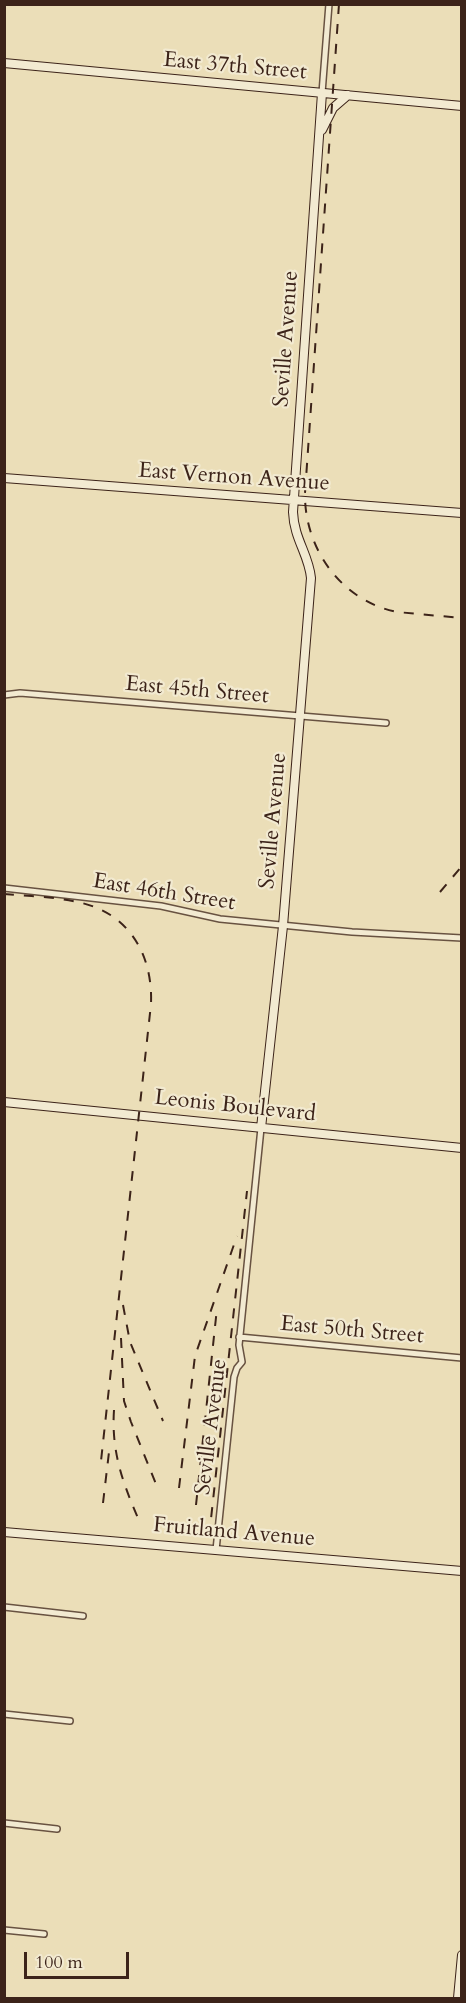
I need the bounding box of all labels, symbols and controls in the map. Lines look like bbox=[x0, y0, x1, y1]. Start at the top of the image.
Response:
street label: East 37th Street bbox=[162, 48, 308, 86]
street label: Seville Avenue bbox=[269, 270, 305, 408]
street label: East Vernon Avenue bbox=[137, 458, 331, 498]
street label: East 45th Street bbox=[124, 672, 270, 710]
street label: Seville Avenue bbox=[255, 752, 293, 890]
street label: East 46th Street bbox=[91, 869, 237, 917]
street label: Leonis Boulevard bbox=[153, 1085, 317, 1129]
street label: East 50th Street bbox=[279, 1312, 425, 1350]
street label: Seville Avenue bbox=[191, 1358, 233, 1496]
street label: Fruitland Avenue bbox=[152, 1513, 316, 1553]
scale bar bbox=[27, 1940, 132, 1978]
text: 100 m bbox=[35, 1950, 83, 1975]

